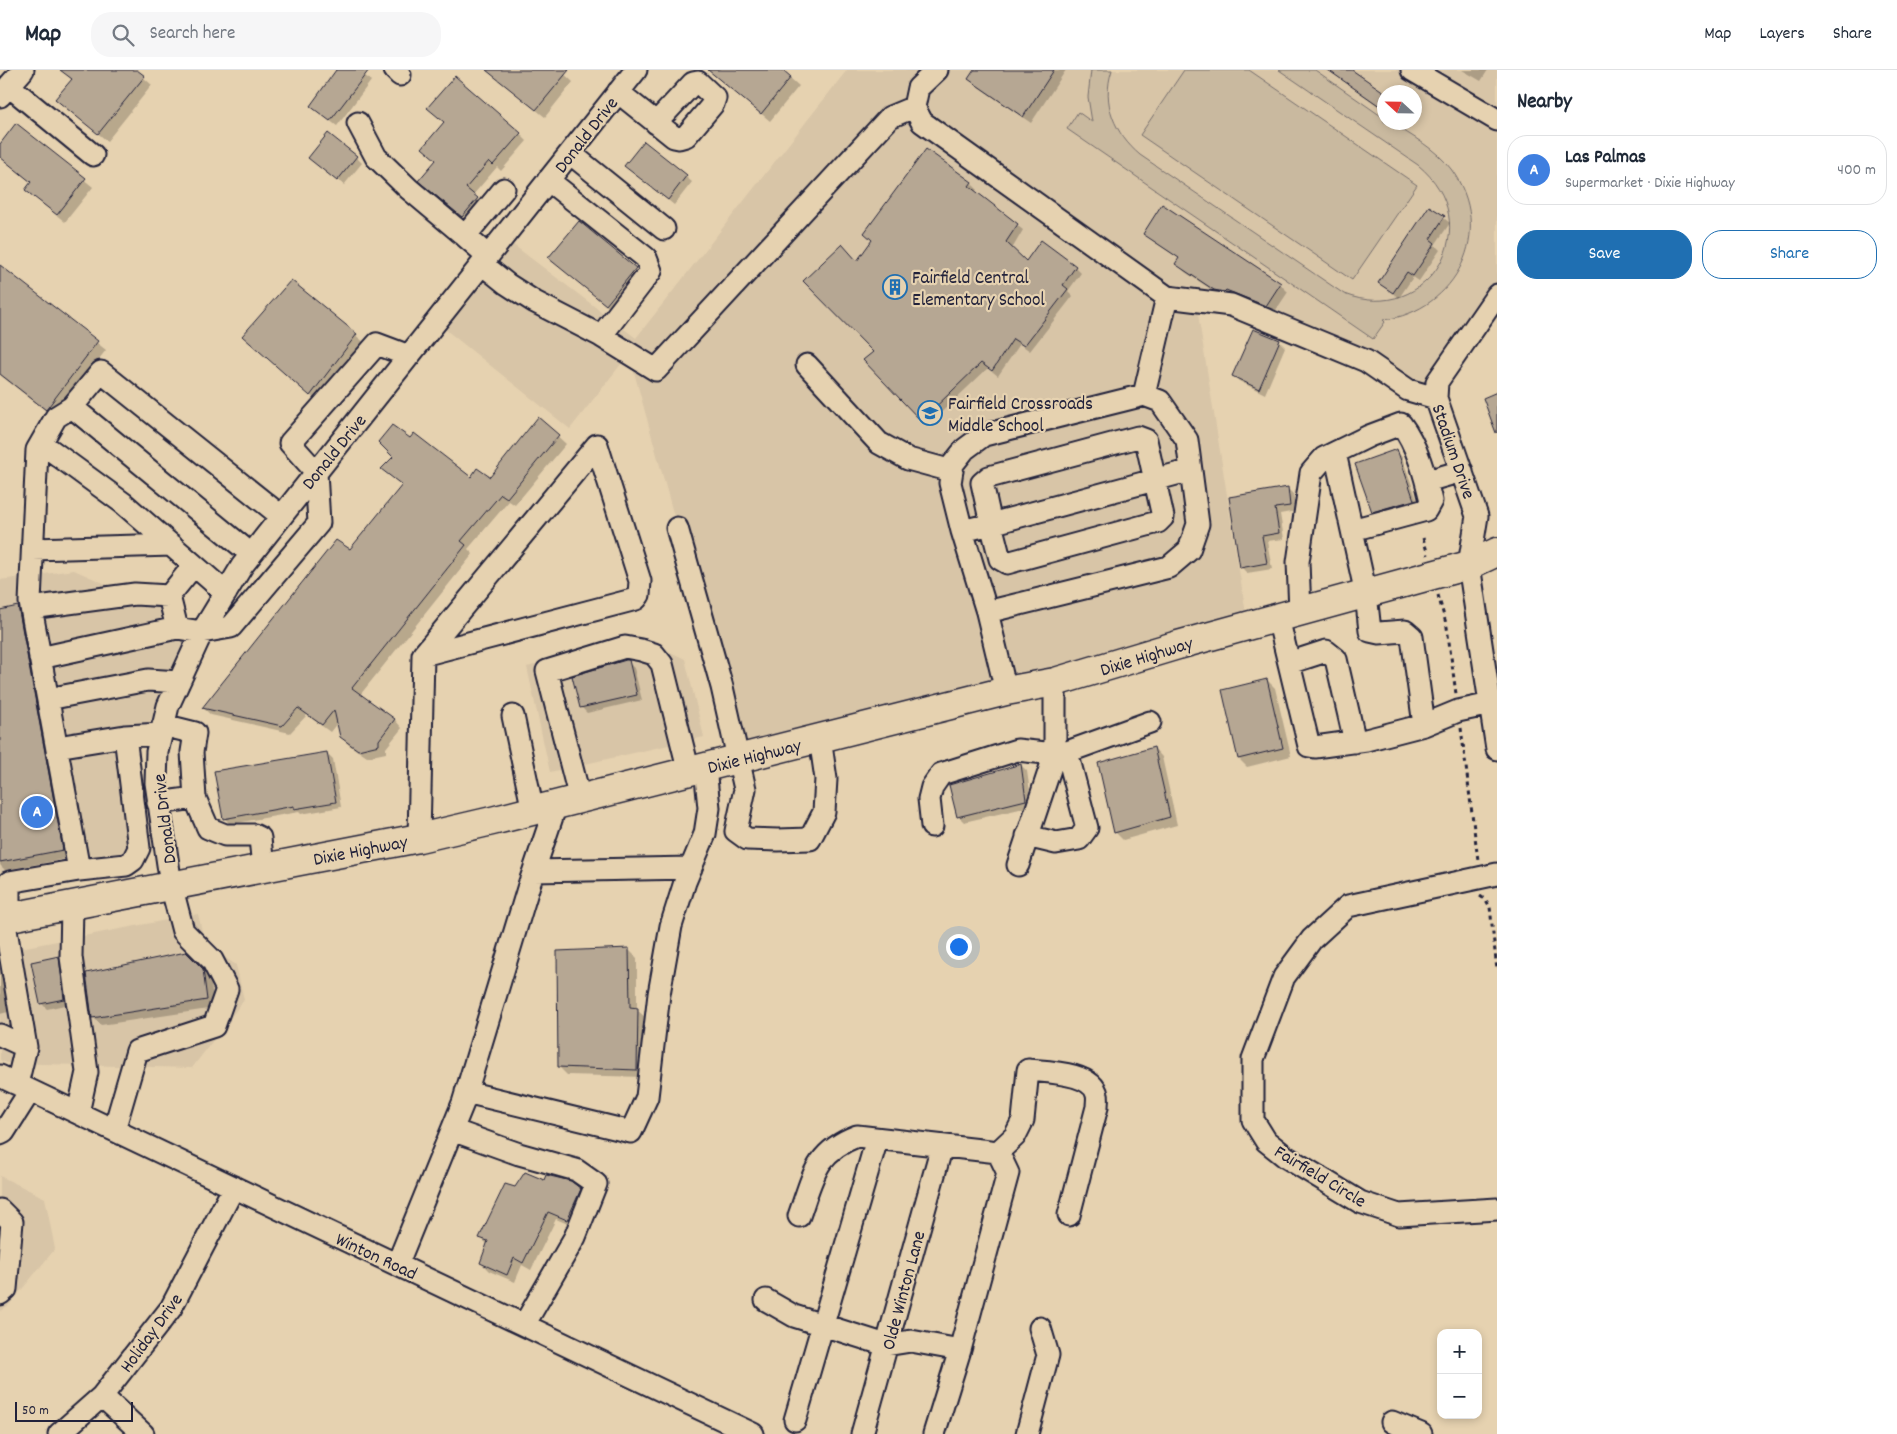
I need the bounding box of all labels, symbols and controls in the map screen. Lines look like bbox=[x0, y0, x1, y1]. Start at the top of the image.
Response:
search box bbox=[91, 12, 441, 57]
text: Map bbox=[25, 18, 61, 52]
icon: search bbox=[109, 21, 137, 49]
text: Search here bbox=[149, 21, 235, 48]
text: Map bbox=[1704, 22, 1731, 47]
text: Layers bbox=[1759, 22, 1805, 47]
text: Share bbox=[1833, 22, 1872, 47]
north arrow bbox=[1377, 85, 1422, 130]
text: Nearby bbox=[1517, 88, 1572, 118]
street label: Donald Drive bbox=[549, 92, 626, 180]
text: Las Palmas bbox=[1565, 145, 1646, 172]
text: A bbox=[1530, 159, 1538, 182]
text: 400 m bbox=[1837, 159, 1876, 182]
text: Supermarket · Dixie Highway bbox=[1565, 172, 1735, 195]
button: Save bbox=[1517, 230, 1692, 279]
button: Share bbox=[1702, 230, 1877, 279]
place label: Fairfield Central Elementary School bbox=[912, 266, 1045, 315]
building icon: Fairfield Central Elementary School bbox=[882, 274, 908, 300]
place label: Fairfield Crossroads Middle School bbox=[948, 392, 1093, 441]
school or university icon: Fairfield Crossroads Middle School bbox=[917, 400, 943, 426]
street label: Stadium Drive bbox=[1423, 401, 1481, 503]
street label: Donald Drive bbox=[297, 410, 375, 497]
street label: Dixie Highway bbox=[1097, 631, 1197, 685]
street label: Dixie Highway bbox=[705, 734, 805, 783]
street label: Donald Drive bbox=[148, 772, 185, 865]
pin: A bbox=[21, 793, 53, 831]
street label: Dixie Highway bbox=[311, 830, 410, 875]
your location bbox=[946, 934, 972, 960]
street label: Fairfield Circle bbox=[1268, 1140, 1370, 1216]
street label: Winton Road bbox=[330, 1227, 421, 1289]
street label: Olde Winton Lane bbox=[876, 1228, 934, 1354]
street label: Holiday Drive bbox=[115, 1289, 191, 1379]
map controls bbox=[1437, 1329, 1482, 1419]
button: + bbox=[1437, 1329, 1482, 1374]
button: − bbox=[1437, 1374, 1482, 1419]
scale bar bbox=[15, 1399, 132, 1422]
text: 50 m bbox=[22, 1401, 49, 1421]

